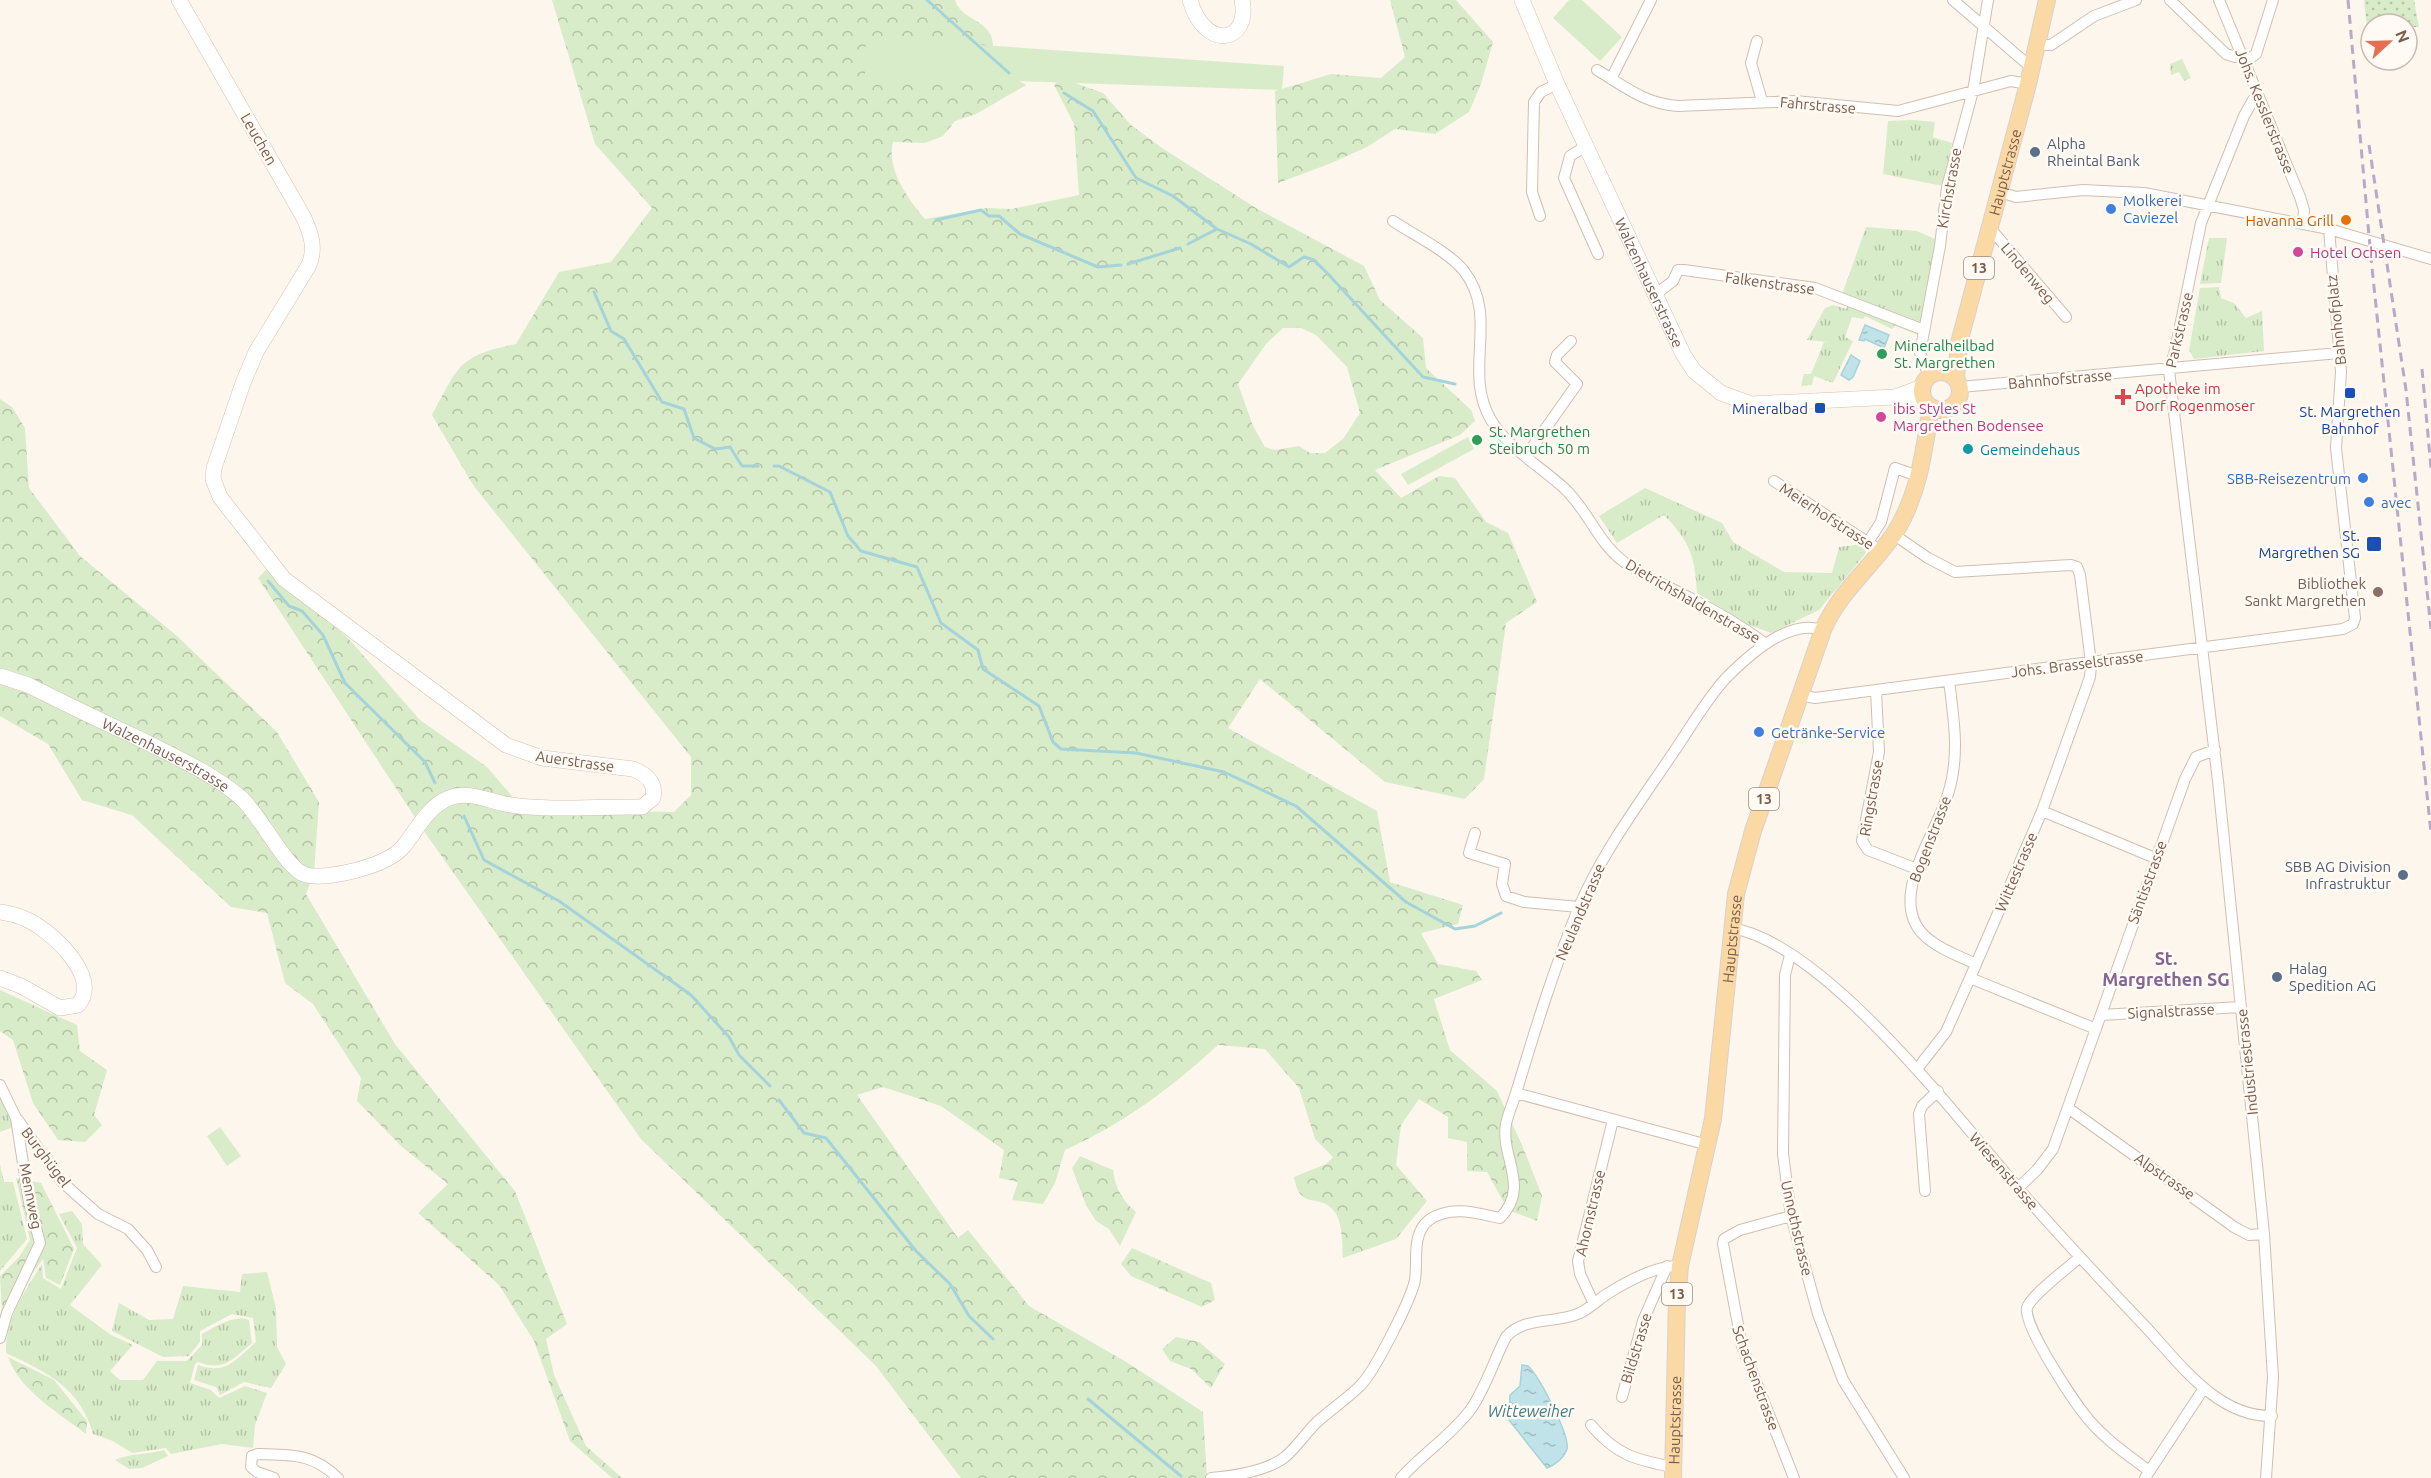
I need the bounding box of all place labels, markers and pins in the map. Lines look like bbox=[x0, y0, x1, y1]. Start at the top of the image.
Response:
place label: Alpha Rheintal Bank bbox=[2047, 135, 2140, 169]
marker: Alpha Rheintal Bank bbox=[2028, 145, 2042, 159]
place label: Molkerei Caviezel bbox=[2123, 192, 2182, 226]
marker: Molkerei Caviezel bbox=[2104, 202, 2118, 216]
place label: Havanna Grill bbox=[2245, 212, 2334, 229]
marker: Havanna Grill bbox=[2339, 213, 2353, 227]
place label: Hotel Ochsen bbox=[2310, 244, 2401, 261]
marker: Hotel Ochsen bbox=[2291, 245, 2305, 259]
place label: Mineralheilbad St. Margrethen bbox=[1894, 337, 1995, 371]
marker: Mineralheilbad St. Margrethen bbox=[1875, 347, 1889, 361]
place label: Apotheke im Dorf Rogenmoser bbox=[2135, 380, 2255, 414]
marker: St. Margrethen Bahnhof bbox=[2343, 386, 2357, 400]
marker: Apotheke im Dorf Rogenmoser bbox=[2116, 390, 2130, 404]
place label: Mineralbad bbox=[1732, 400, 1808, 417]
place label: ibis Styles St Margrethen Bodensee bbox=[1893, 400, 2044, 434]
marker: Mineralbad bbox=[1813, 401, 1827, 415]
place label: St. Margrethen Bahnhof bbox=[2299, 403, 2401, 437]
marker: ibis Styles St Margrethen Bodensee bbox=[1874, 410, 1888, 424]
place label: St. Margrethen Steibruch 50 m bbox=[1489, 423, 1590, 457]
marker: St. Margrethen Steibruch 50 m bbox=[1470, 433, 1484, 447]
place label: Gemeindehaus bbox=[1980, 441, 2080, 458]
marker: Gemeindehaus bbox=[1961, 442, 1975, 456]
place label: SBB-Reisezentrum bbox=[2227, 470, 2351, 487]
marker: SBB-Reisezentrum bbox=[2356, 471, 2370, 485]
place label: avec bbox=[2381, 494, 2411, 511]
marker: avec bbox=[2362, 495, 2376, 509]
place label: St. Margrethen SG bbox=[2258, 527, 2360, 561]
marker: St. Margrethen SG bbox=[2365, 535, 2383, 553]
place label: Bibliothek Sankt Margrethen bbox=[2245, 575, 2366, 609]
marker: Bibliothek Sankt Margrethen bbox=[2371, 585, 2385, 599]
place label: Getränke-Service bbox=[1771, 724, 1885, 741]
marker: Getränke-Service bbox=[1752, 725, 1766, 739]
place label: SBB AG Division Infrastruktur bbox=[2285, 858, 2391, 892]
marker: SBB AG Division Infrastruktur bbox=[2396, 868, 2410, 882]
place label: Halag Spedition AG bbox=[2289, 960, 2376, 994]
marker: Halag Spedition AG bbox=[2270, 970, 2284, 984]

